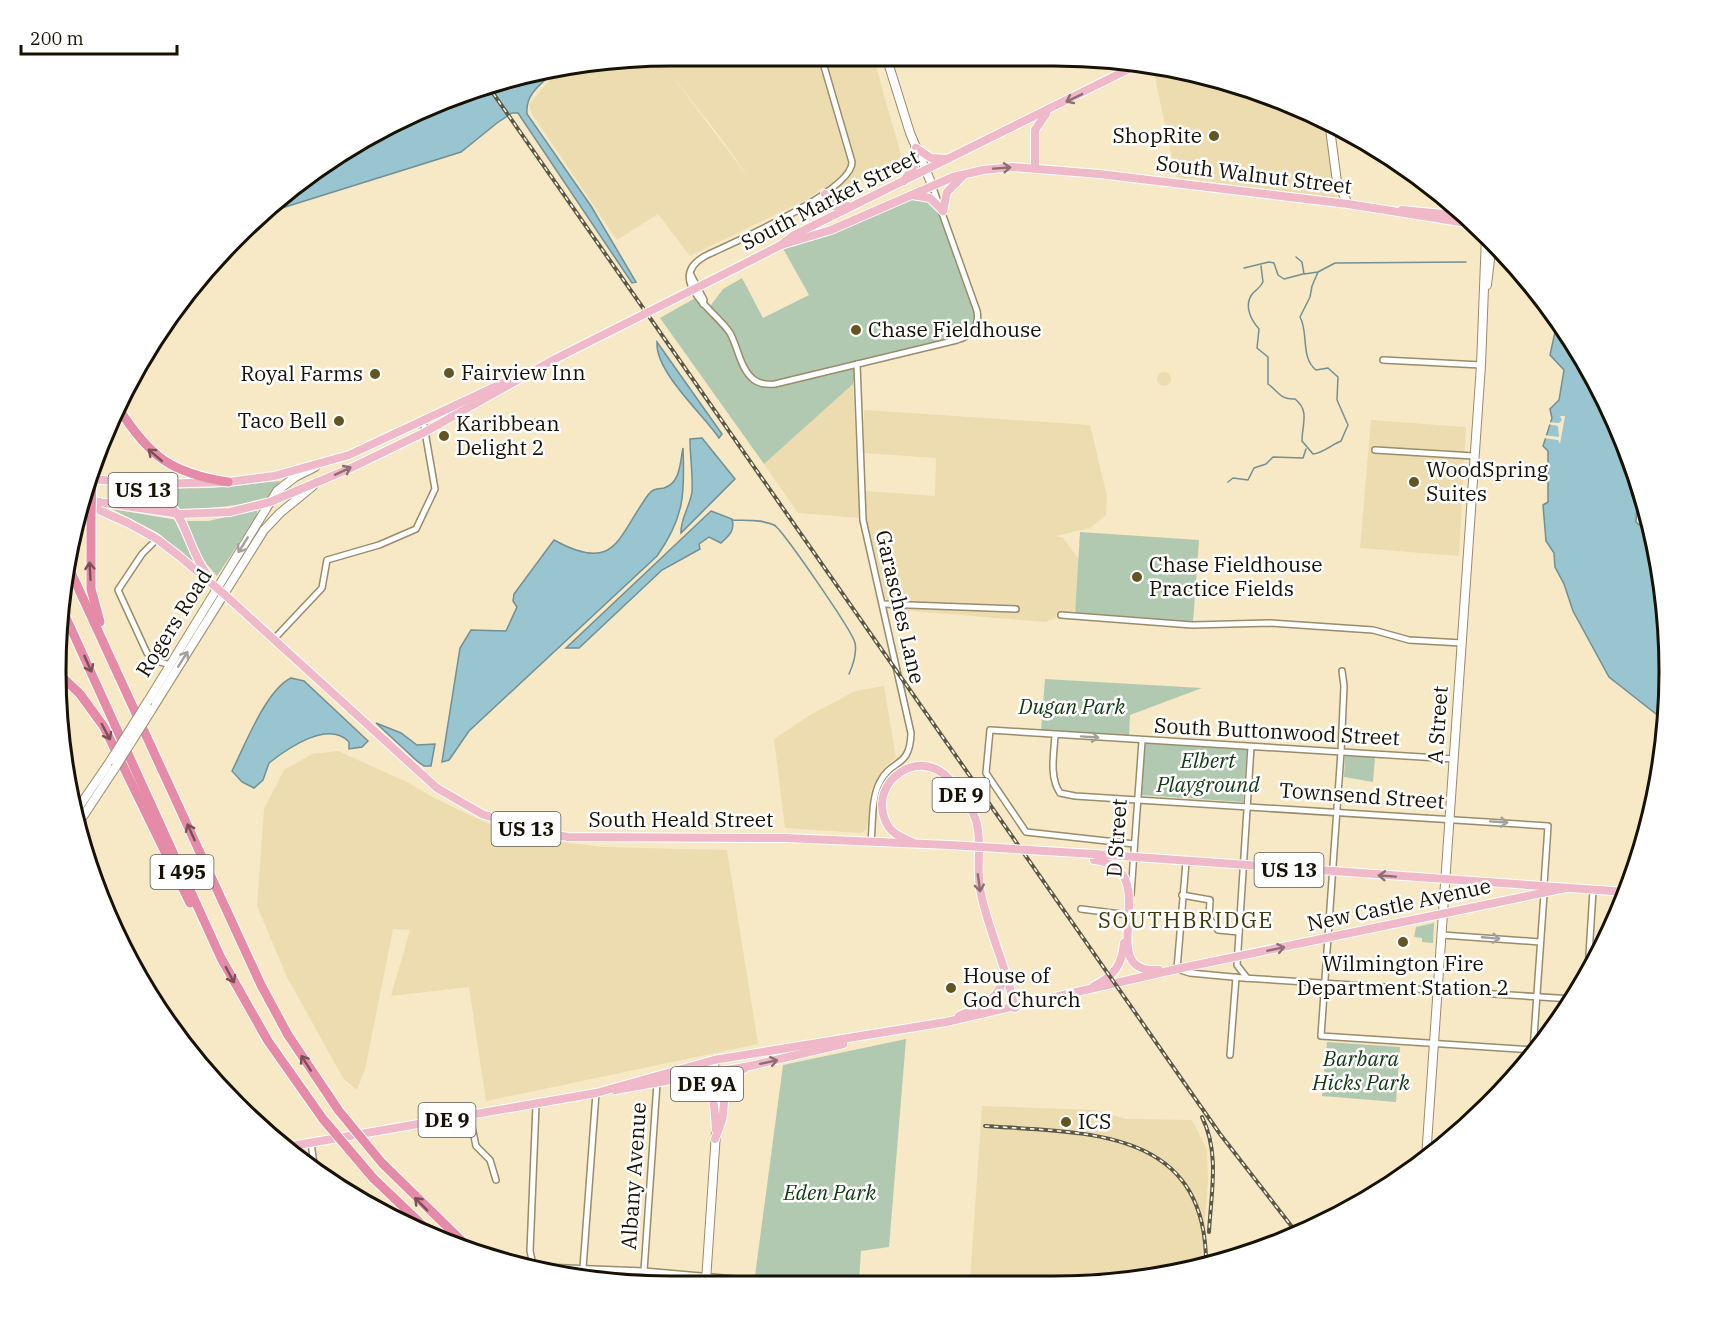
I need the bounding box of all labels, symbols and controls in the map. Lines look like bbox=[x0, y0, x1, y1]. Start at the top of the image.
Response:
scale bar bbox=[21, 18, 177, 56]
text: 200 m bbox=[30, 27, 84, 50]
one-way arrow bbox=[1066, 92, 1084, 104]
place label: ShopRite bbox=[1112, 121, 1202, 149]
marker: ShopRite bbox=[1207, 129, 1221, 143]
street label: South Market Street bbox=[736, 142, 923, 256]
street label: South Walnut Street bbox=[1155, 148, 1354, 200]
one-way arrow bbox=[991, 162, 1011, 173]
place label: Chase Fieldhouse bbox=[868, 315, 1042, 343]
marker: Chase Fieldhouse bbox=[849, 323, 863, 337]
place label: Fairview Inn bbox=[461, 358, 586, 386]
place label: Royal Farms bbox=[241, 359, 363, 387]
marker: Fairview Inn bbox=[442, 366, 456, 380]
marker: Royal Farms bbox=[368, 367, 382, 381]
place label: Taco Bell bbox=[237, 406, 327, 434]
place label: Karibbean Delight 2 bbox=[456, 409, 560, 461]
marker: Taco Bell bbox=[332, 414, 346, 428]
marker: Karibbean Delight 2 bbox=[437, 429, 451, 443]
one-way arrow bbox=[147, 448, 163, 461]
place label: WoodSpring Suites bbox=[1426, 455, 1549, 507]
one-way arrow bbox=[334, 465, 352, 476]
road number: US 13 bbox=[108, 473, 178, 507]
marker: WoodSpring Suites bbox=[1407, 475, 1421, 489]
street label: Garasches Lane bbox=[870, 527, 932, 686]
one-way arrow bbox=[237, 536, 249, 553]
place label: Chase Fieldhouse Practice Fields bbox=[1149, 550, 1323, 602]
one-way arrow bbox=[85, 561, 96, 581]
street label: Rogers Road bbox=[129, 563, 218, 682]
marker: Chase Fieldhouse Practice Fields bbox=[1130, 570, 1144, 584]
one-way arrow bbox=[177, 652, 189, 668]
one-way arrow bbox=[82, 655, 94, 673]
street label: A Street bbox=[1420, 685, 1454, 765]
park label: Dugan Park bbox=[1017, 692, 1126, 720]
street label: South Buttonwood Street bbox=[1153, 711, 1401, 751]
one-way arrow bbox=[101, 722, 112, 740]
one-way arrow bbox=[1079, 732, 1099, 743]
park label: Elbert Playground bbox=[1155, 746, 1260, 798]
street label: Townsend Street bbox=[1278, 775, 1446, 815]
road number: DE 9 bbox=[932, 778, 990, 812]
street label: D Street bbox=[1099, 798, 1133, 878]
street label: South Heald Street bbox=[589, 805, 773, 833]
road number: US 13 bbox=[492, 812, 560, 846]
one-way arrow bbox=[1489, 817, 1509, 828]
one-way arrow bbox=[185, 824, 197, 842]
road number: US 13 bbox=[1254, 853, 1324, 887]
road number: I 495 bbox=[150, 855, 213, 889]
one-way arrow bbox=[1378, 870, 1397, 881]
street label: New Castle Avenue bbox=[1304, 871, 1493, 937]
one-way arrow bbox=[974, 873, 985, 892]
district label: SOUTHBRIDGE bbox=[1098, 905, 1274, 934]
one-way arrow bbox=[1481, 933, 1501, 944]
marker: Wilmington Fire Department Station 2 bbox=[1396, 935, 1410, 949]
one-way arrow bbox=[1266, 943, 1285, 954]
place label: Wilmington Fire Department Station 2 bbox=[1297, 949, 1509, 1001]
place label: House of God Church bbox=[963, 961, 1081, 1013]
one-way arrow bbox=[224, 966, 236, 983]
marker: House of God Church bbox=[944, 981, 958, 995]
park label: Barbara Hicks Park bbox=[1311, 1044, 1411, 1096]
one-way arrow bbox=[300, 1055, 312, 1072]
one-way arrow bbox=[759, 1056, 778, 1067]
road number: DE 9A bbox=[671, 1067, 743, 1101]
street label: Albany Avenue bbox=[614, 1101, 652, 1251]
road number: DE 9 bbox=[418, 1103, 476, 1137]
place label: ICS bbox=[1078, 1107, 1111, 1135]
marker: ICS bbox=[1059, 1115, 1073, 1129]
park label: Eden Park bbox=[783, 1178, 877, 1206]
one-way arrow bbox=[414, 1197, 429, 1212]

